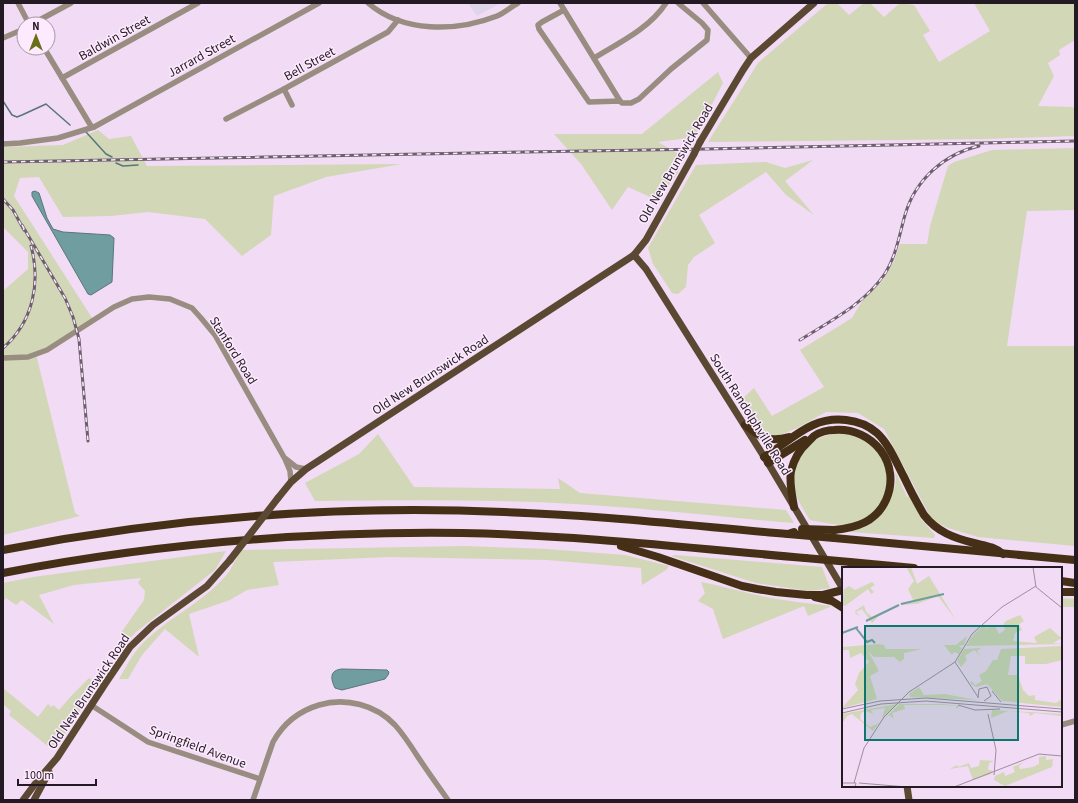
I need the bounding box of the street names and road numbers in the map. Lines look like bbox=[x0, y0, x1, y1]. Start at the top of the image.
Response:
street label: Baldwin Street bbox=[75, 10, 154, 65]
street label: Jarrard Street bbox=[164, 30, 239, 82]
street label: Bell Street bbox=[281, 42, 339, 85]
street label: Old New Brunswick Road bbox=[634, 100, 718, 227]
street label: Stanford Road bbox=[205, 313, 261, 388]
street label: Old New Brunswick Road bbox=[369, 330, 492, 419]
street label: South Randolphville Road bbox=[705, 350, 795, 479]
street label: Old New Brunswick Road bbox=[43, 630, 134, 753]
street label: Springfield Avenue bbox=[147, 721, 249, 773]

